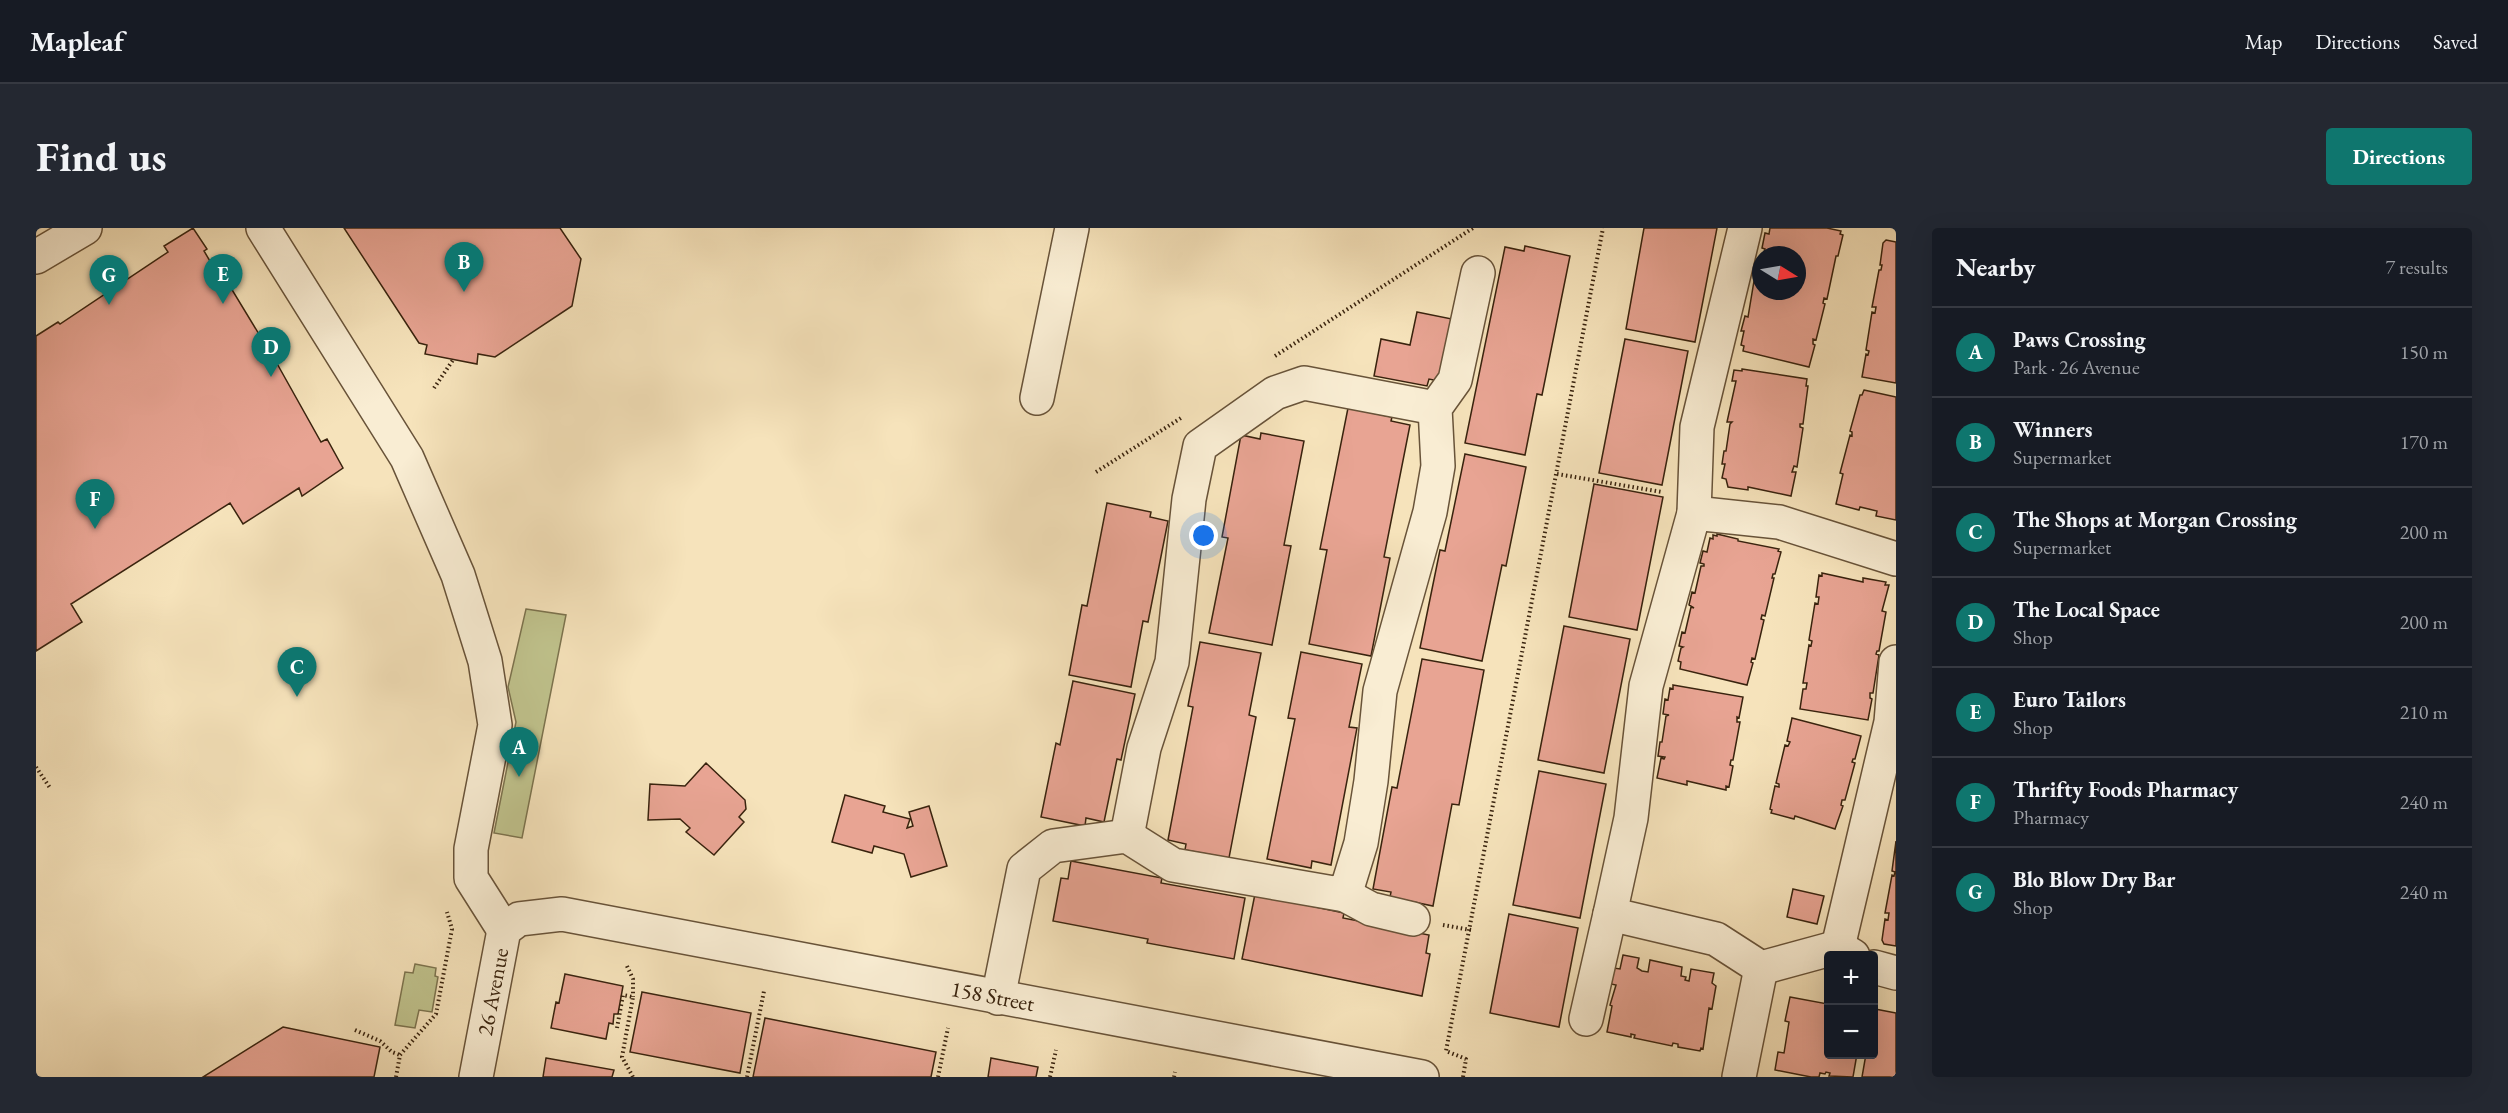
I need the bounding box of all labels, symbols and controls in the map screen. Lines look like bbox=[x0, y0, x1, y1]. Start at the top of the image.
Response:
text: Mapleaf bbox=[30, 23, 124, 59]
text: Map bbox=[2245, 28, 2282, 55]
text: Directions bbox=[2315, 28, 2400, 55]
text: Saved bbox=[2433, 28, 2478, 55]
button: Directions bbox=[2326, 128, 2472, 185]
text: Find us bbox=[36, 129, 167, 184]
pin: B bbox=[444, 242, 484, 292]
north arrow bbox=[1752, 246, 1806, 300]
text: Nearby bbox=[1956, 250, 2036, 284]
pin: E bbox=[204, 254, 243, 304]
text: 7 results bbox=[2385, 254, 2448, 280]
pin: G bbox=[90, 256, 128, 305]
text: Paws Crossing bbox=[2013, 325, 2146, 354]
pin: D bbox=[252, 328, 290, 377]
text: A bbox=[1968, 339, 1983, 365]
text: 150 m bbox=[2400, 339, 2448, 365]
text: Park · 26 Avenue bbox=[2013, 354, 2140, 380]
text: Winners bbox=[2013, 415, 2092, 444]
text: B bbox=[1969, 429, 1982, 455]
text: 170 m bbox=[2400, 429, 2448, 455]
text: Supermarket bbox=[2013, 444, 2111, 470]
pin: F bbox=[76, 480, 114, 529]
text: The Shops at Morgan Crossing bbox=[2013, 505, 2297, 534]
text: C bbox=[1968, 519, 1983, 545]
text: 200 m bbox=[2400, 519, 2448, 545]
your location bbox=[1189, 521, 1218, 550]
text: Supermarket bbox=[2013, 534, 2111, 560]
text: The Local Space bbox=[2013, 595, 2160, 624]
text: D bbox=[1968, 609, 1983, 635]
text: 200 m bbox=[2400, 609, 2448, 635]
text: Shop bbox=[2013, 624, 2053, 650]
pin: C bbox=[278, 648, 316, 697]
text: Euro Tailors bbox=[2013, 685, 2126, 714]
text: E bbox=[1970, 699, 1981, 725]
text: 210 m bbox=[2400, 699, 2448, 725]
text: Shop bbox=[2013, 714, 2053, 740]
pin: A bbox=[500, 728, 538, 777]
text: Thrifty Foods Pharmacy bbox=[2013, 775, 2238, 804]
text: F bbox=[1970, 789, 1981, 815]
text: 240 m bbox=[2400, 789, 2448, 815]
text: Pharmacy bbox=[2013, 804, 2089, 830]
text: Blo Blow Dry Bar bbox=[2013, 865, 2175, 894]
text: G bbox=[1968, 879, 1983, 905]
text: 240 m bbox=[2400, 879, 2448, 905]
text: Shop bbox=[2013, 894, 2053, 920]
street label: 26 Avenue bbox=[470, 945, 515, 1038]
map controls bbox=[1824, 951, 1878, 1059]
button: + bbox=[1824, 951, 1878, 1005]
street label: 158 Street bbox=[948, 974, 1037, 1018]
button: − bbox=[1824, 1005, 1878, 1059]

